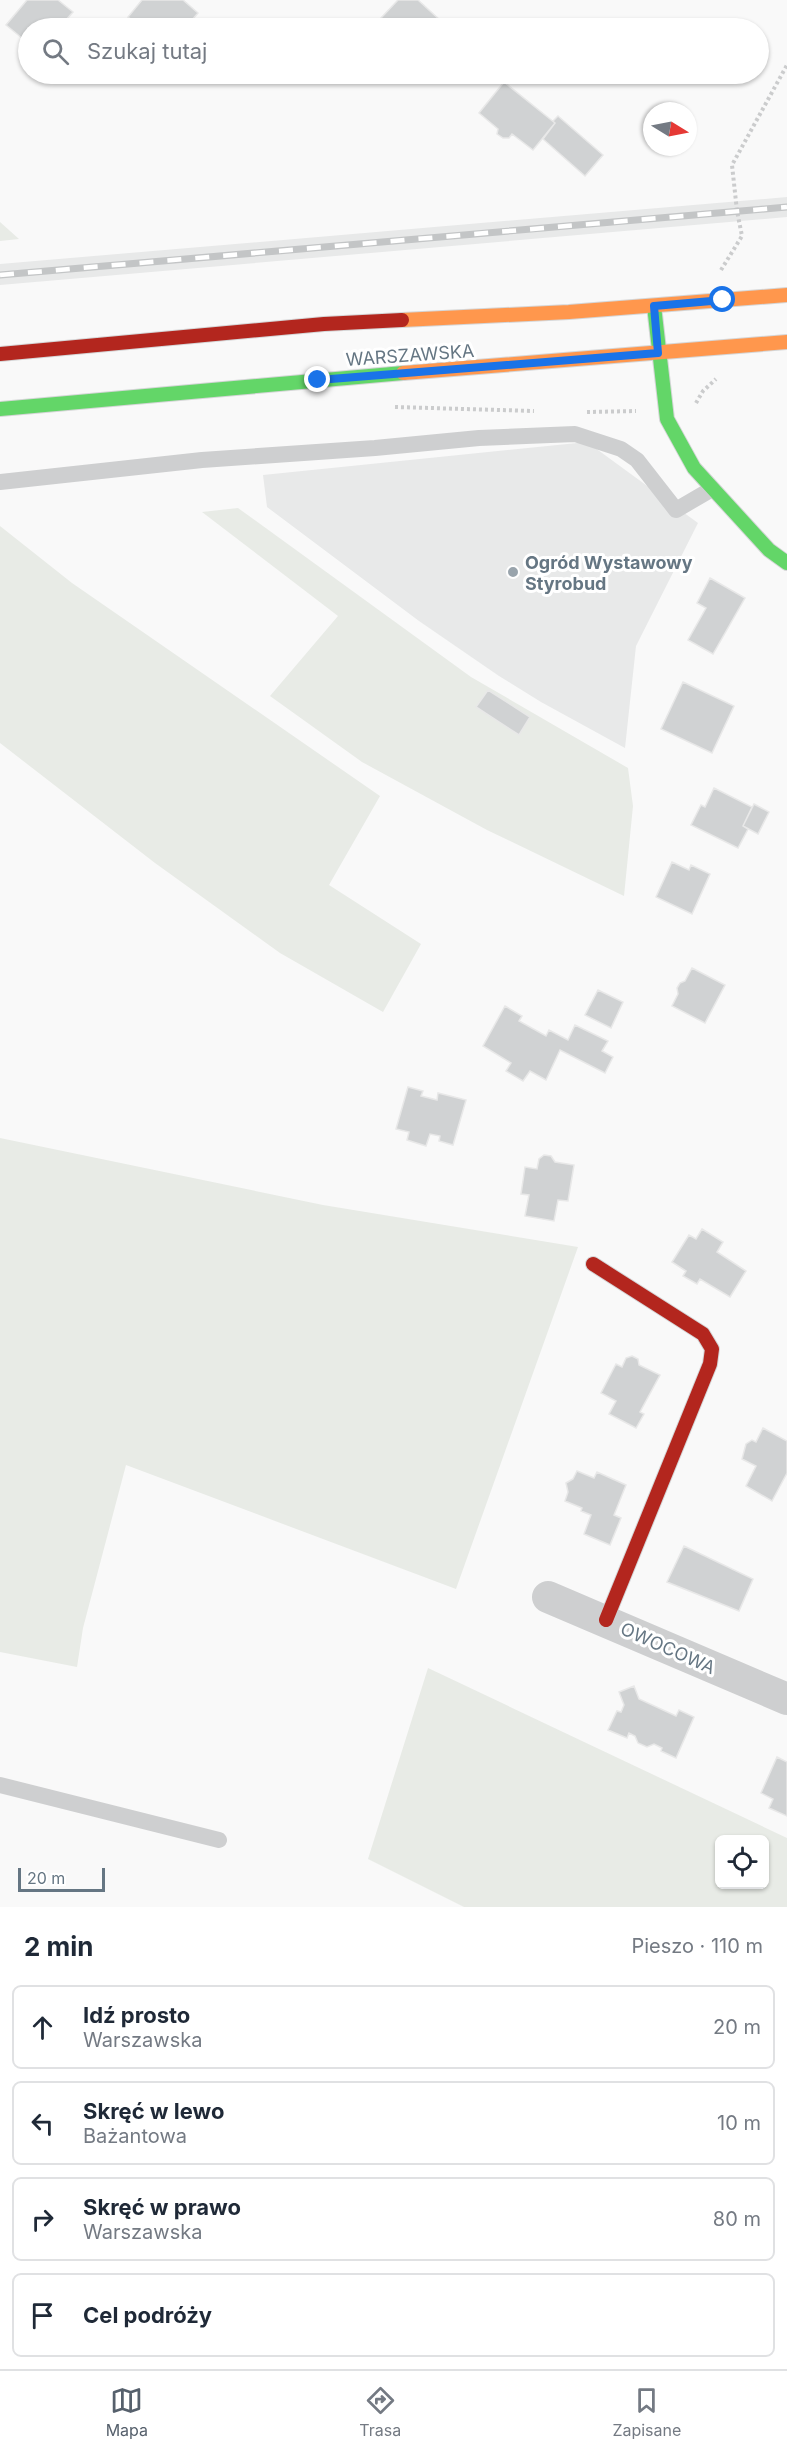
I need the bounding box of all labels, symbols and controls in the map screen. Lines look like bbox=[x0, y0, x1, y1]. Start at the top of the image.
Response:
search box bbox=[18, 18, 769, 84]
icon: search bbox=[39, 35, 72, 68]
text: Szukaj tutaj bbox=[87, 38, 207, 64]
north arrow bbox=[643, 102, 697, 156]
route start bbox=[709, 286, 735, 312]
street label: WARSZAWSKA bbox=[345, 340, 475, 370]
route end bbox=[304, 366, 330, 392]
place label: Ogród Wystawowy Styrobud bbox=[525, 552, 693, 594]
marker: Ogród Wystawowy Styrobud bbox=[506, 565, 520, 579]
street label: OWOCOWA bbox=[617, 1618, 719, 1678]
map controls bbox=[715, 1835, 769, 1889]
button: locate bbox=[715, 1835, 769, 1889]
scale bar bbox=[18, 1865, 105, 1892]
text: 20 m bbox=[27, 1868, 65, 1888]
text: 2 min bbox=[24, 1931, 94, 1962]
text: Pieszo · 110 m bbox=[631, 1934, 763, 1958]
text: Idź prosto bbox=[83, 2002, 190, 2028]
icon: ahead bbox=[26, 2011, 59, 2044]
text: 20 m bbox=[713, 2015, 761, 2039]
text: Warszawska bbox=[83, 2028, 202, 2052]
text: Skręć w lewo bbox=[83, 2098, 224, 2124]
icon: left bbox=[26, 2107, 59, 2140]
text: 10 m bbox=[717, 2111, 761, 2135]
text: Bażantowa bbox=[83, 2124, 187, 2148]
text: Skręć w prawo bbox=[83, 2194, 241, 2220]
icon: right bbox=[26, 2203, 59, 2236]
text: 80 m bbox=[713, 2207, 761, 2231]
text: Warszawska bbox=[83, 2220, 202, 2244]
icon: arrive bbox=[26, 2299, 59, 2332]
text: Cel podróży bbox=[83, 2302, 212, 2328]
tab: Mapa bbox=[106, 2384, 148, 2440]
tab: Trasa bbox=[359, 2384, 401, 2440]
tab: Zapisane bbox=[612, 2384, 681, 2440]

